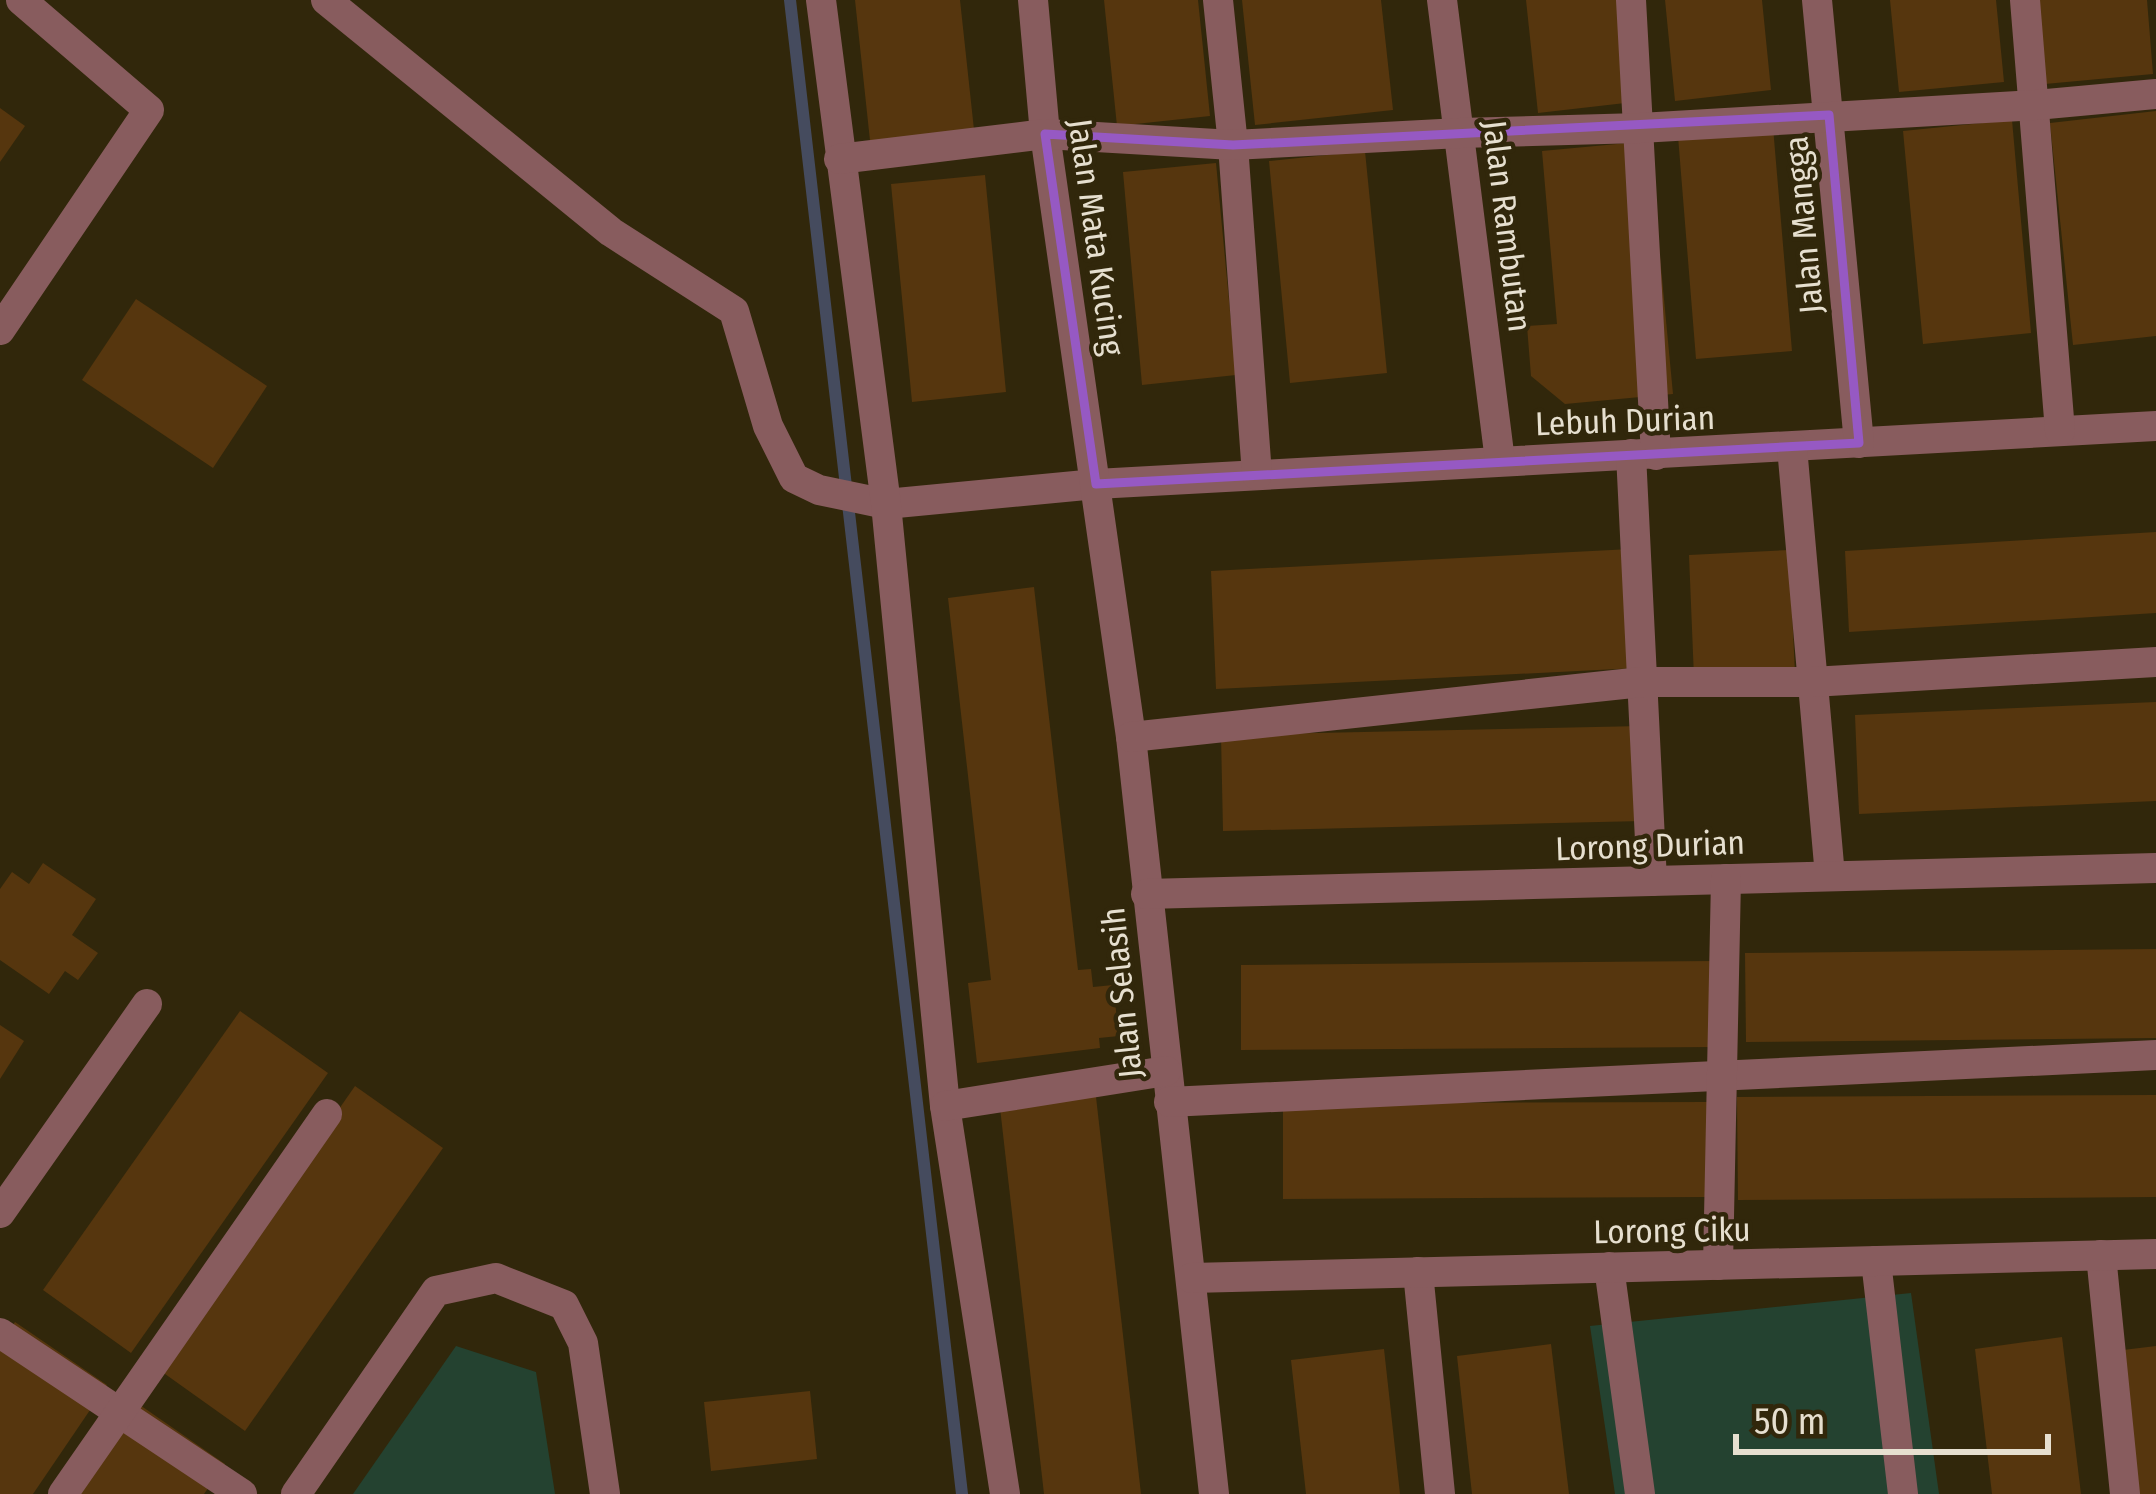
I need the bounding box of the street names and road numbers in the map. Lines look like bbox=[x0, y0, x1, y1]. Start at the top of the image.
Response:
street label: Jalan Mata Kucing bbox=[1060, 116, 1132, 359]
street label: Jalan Rambutan bbox=[1474, 118, 1540, 334]
street label: Jalan Mangga bbox=[1776, 134, 1832, 315]
street label: Lebuh Durian bbox=[1534, 398, 1716, 444]
street label: Lorong Durian bbox=[1555, 823, 1746, 869]
street label: Jalan Selasih bbox=[1093, 905, 1151, 1080]
street label: Lorong Ciku bbox=[1593, 1210, 1751, 1252]

